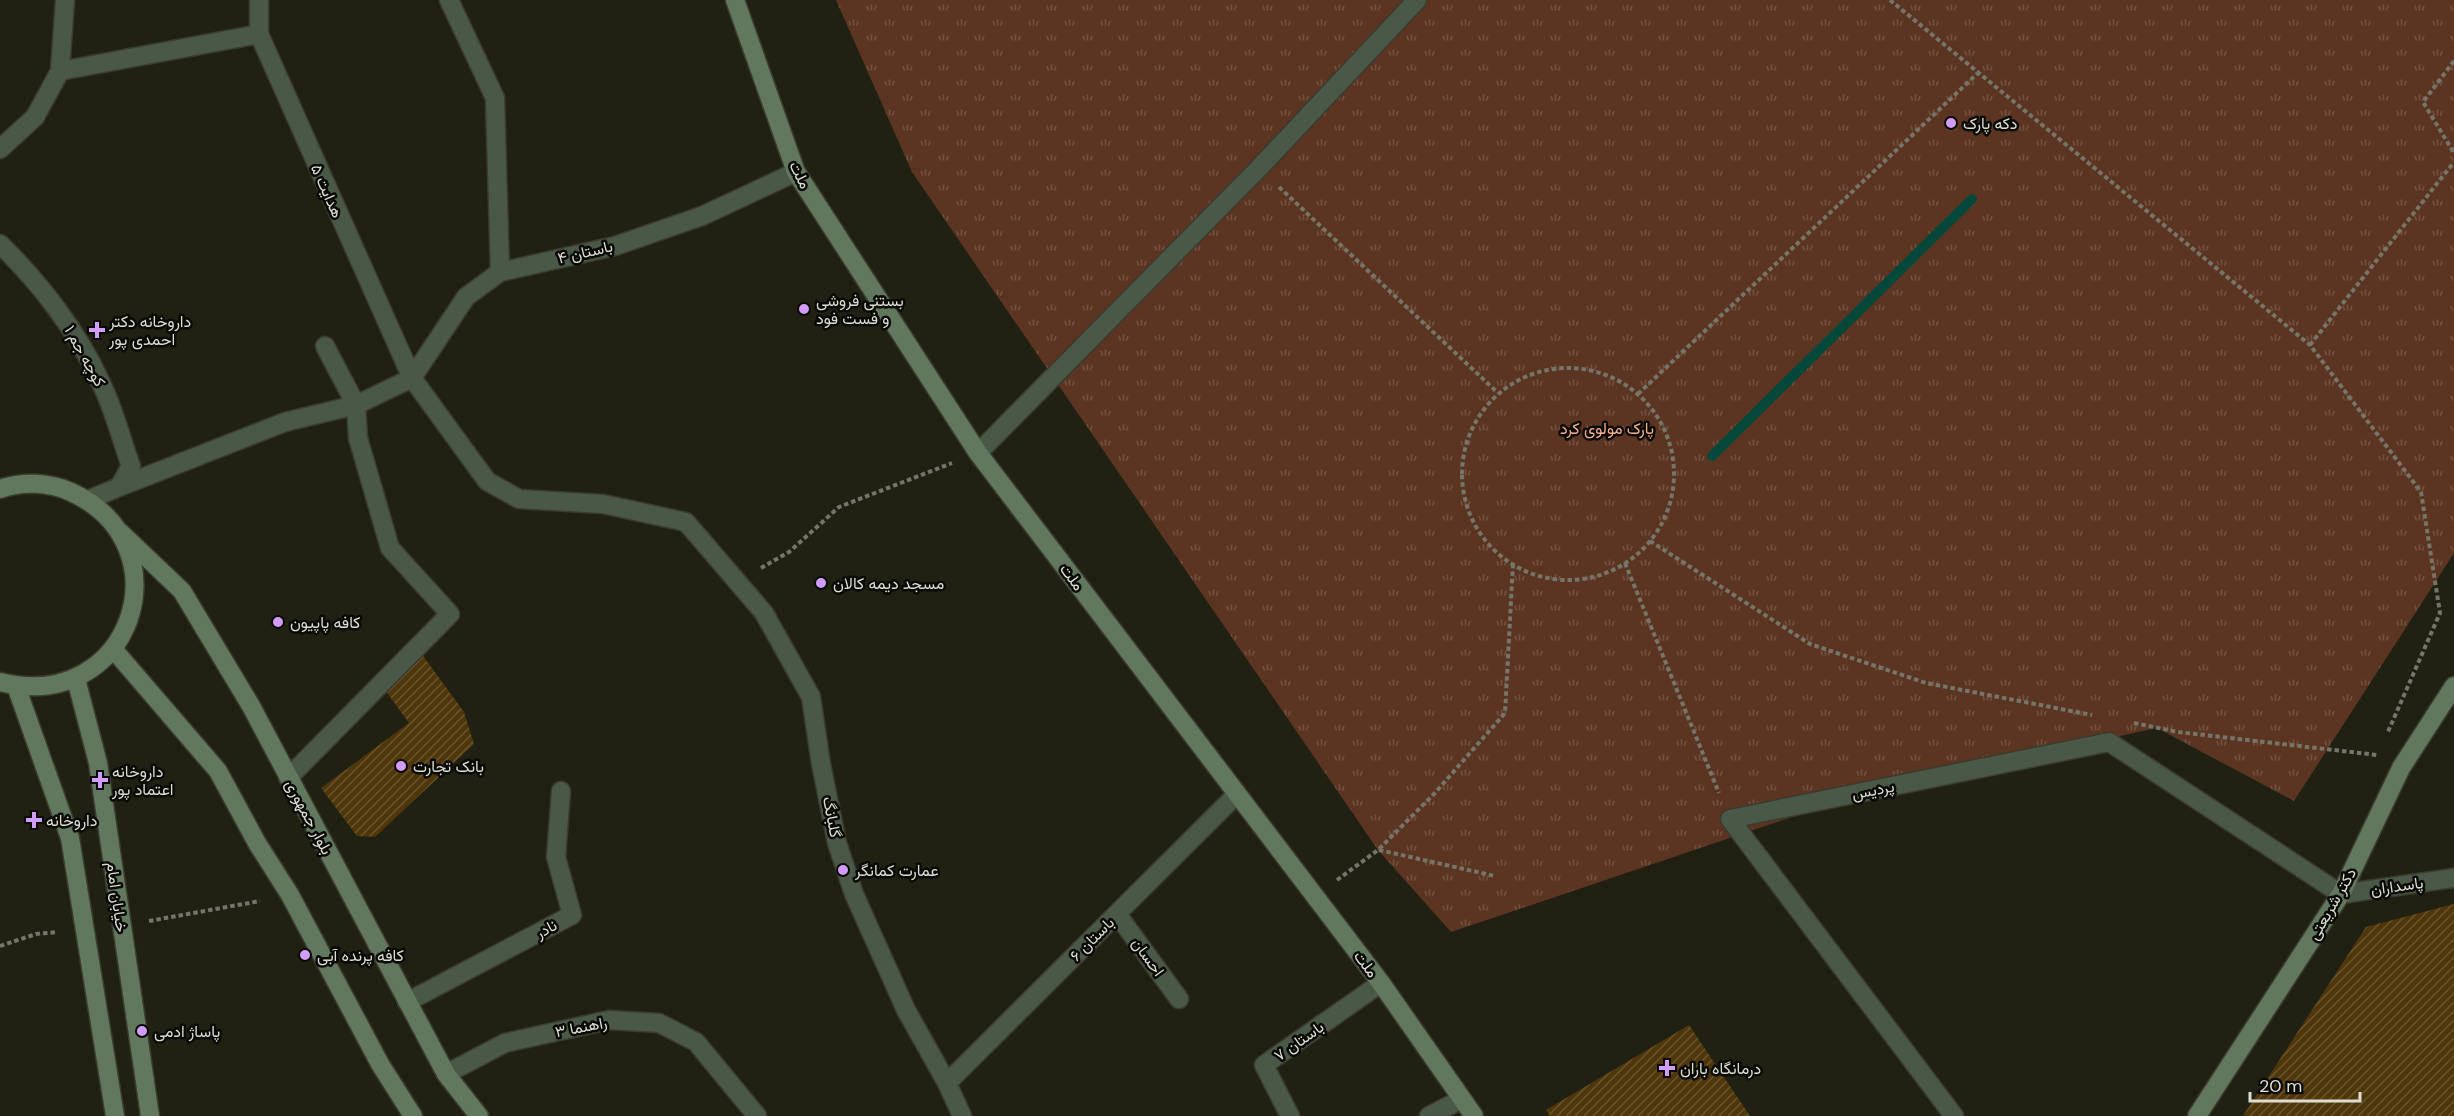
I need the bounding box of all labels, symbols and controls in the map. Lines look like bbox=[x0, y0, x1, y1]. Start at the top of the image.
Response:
place label: دکه پارک bbox=[1963, 113, 2017, 135]
marker: دکه پارک bbox=[1944, 116, 1958, 130]
street label: ملت bbox=[784, 158, 816, 192]
street label: هدایت ۵ bbox=[306, 161, 348, 221]
street label: باستان ۴ bbox=[555, 235, 615, 269]
place label: بستنی فروشی و فست فود bbox=[816, 290, 904, 329]
marker: بستنی فروشی و فست فود bbox=[797, 302, 811, 316]
place label: داروخانه دکتر احمدی پور bbox=[108, 311, 191, 351]
street label: ۱ کوچه جم bbox=[59, 322, 110, 391]
marker: داروخانه دکتر احمدی پور bbox=[90, 323, 104, 337]
park label: پارک مولوی کرد bbox=[1560, 418, 1654, 440]
street label: ملت bbox=[1055, 559, 1089, 595]
place label: مسجد دیمه کالان bbox=[833, 573, 944, 594]
marker: مسجد دیمه کالان bbox=[814, 576, 828, 590]
place label: کافه پاپیون bbox=[290, 612, 360, 634]
marker: کافه پاپیون bbox=[271, 615, 285, 629]
place label: بانک تجارت bbox=[413, 756, 484, 777]
marker: بانک تجارت bbox=[394, 759, 408, 773]
place label: داروخانه اعتماد پور bbox=[111, 761, 174, 801]
marker: داروخانه اعتماد پور bbox=[93, 773, 107, 787]
street label: بلوار جمهوری bbox=[280, 776, 338, 858]
street label: پردیس bbox=[1850, 776, 1896, 805]
street label: گلبانگ bbox=[818, 795, 846, 839]
place label: داروخانه bbox=[46, 810, 97, 831]
marker: داروخانه bbox=[27, 813, 41, 827]
place label: عمارت کمانگر bbox=[854, 860, 939, 881]
street label: خیابان امام bbox=[102, 861, 132, 934]
marker: عمارت کمانگر bbox=[836, 863, 850, 877]
street label: دکتر شریعتی bbox=[2303, 864, 2361, 944]
street label: پاسداران bbox=[2369, 872, 2425, 901]
street label: باستان ۶ bbox=[1065, 912, 1119, 966]
street label: نادر bbox=[531, 915, 561, 944]
street label: احسان bbox=[1127, 933, 1169, 981]
place label: کافه پرنده آبی bbox=[317, 945, 404, 967]
street label: ملت bbox=[1349, 946, 1383, 982]
marker: کافه پرنده آبی bbox=[298, 948, 312, 962]
street label: راهنما ۳ bbox=[553, 1012, 609, 1042]
street label: باستان ۷ bbox=[1270, 1016, 1328, 1066]
place label: پاساژ ادمی bbox=[154, 1021, 220, 1043]
marker: پاساژ ادمی bbox=[135, 1024, 149, 1038]
place label: درمانگاه باران bbox=[1680, 1058, 1761, 1079]
marker: درمانگاه باران bbox=[1658, 1059, 1676, 1077]
scale bar bbox=[2250, 1065, 2360, 1103]
text: 20 m bbox=[2259, 1074, 2302, 1098]

